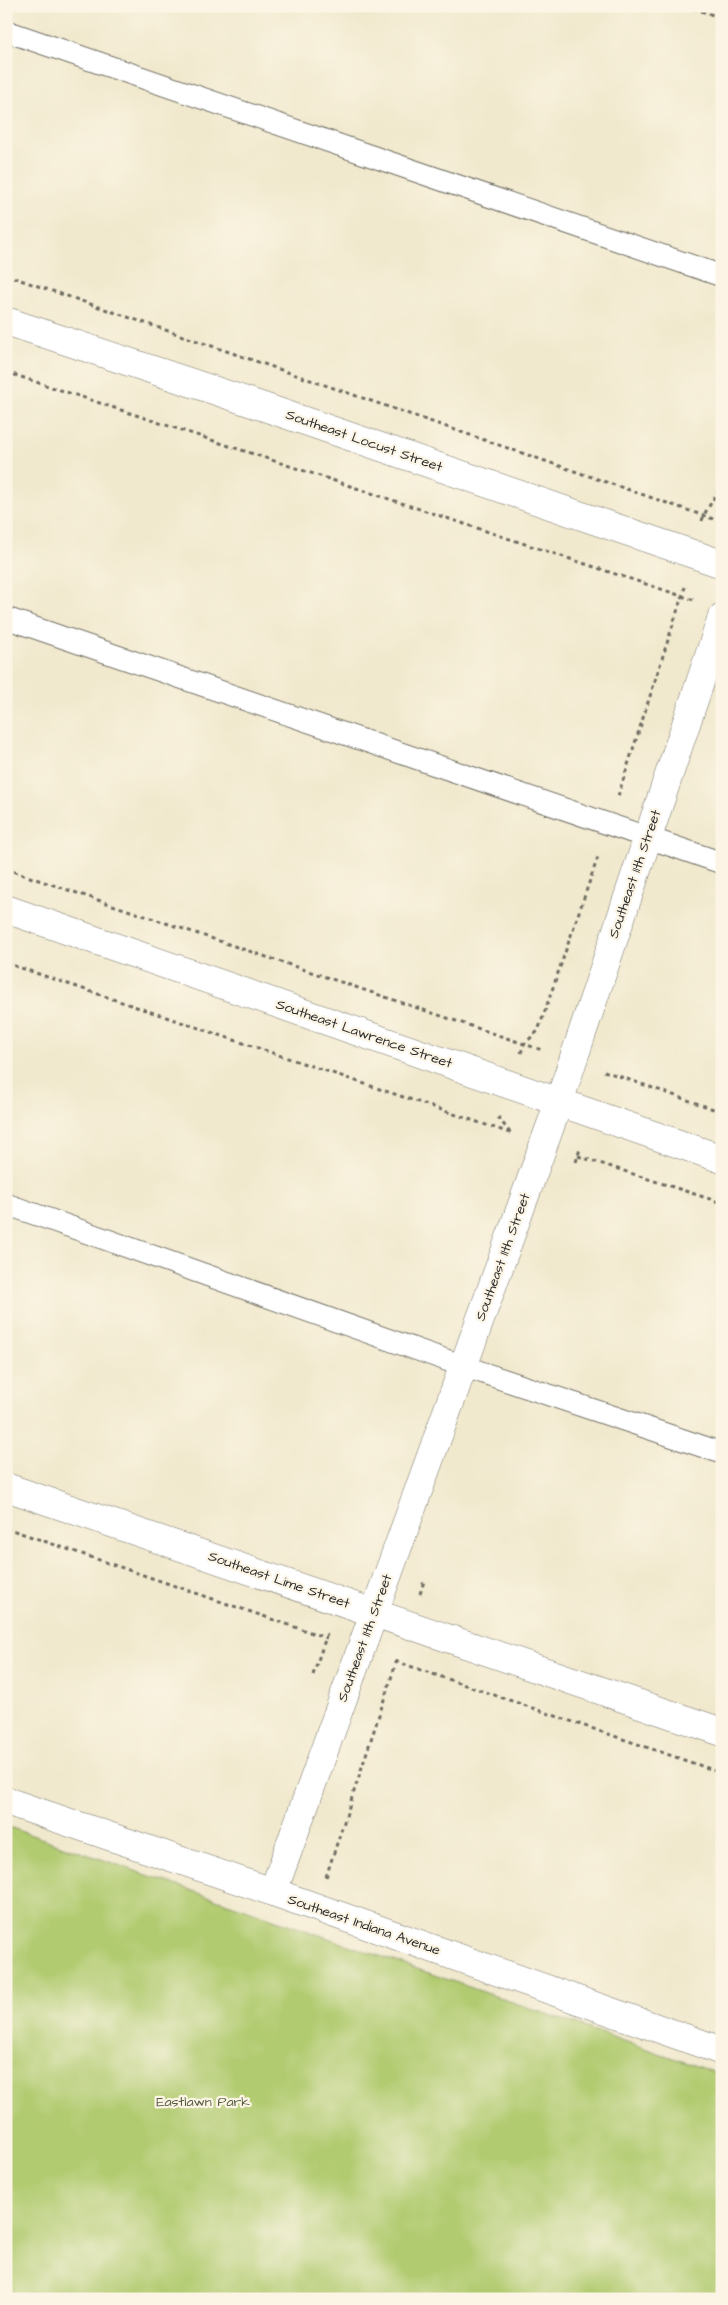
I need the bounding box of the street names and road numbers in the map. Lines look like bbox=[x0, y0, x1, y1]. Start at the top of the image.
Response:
street label: Southeast Locust Street bbox=[283, 405, 445, 477]
street label: Southeast 11th Street bbox=[604, 807, 666, 941]
street label: Southeast Lawrence Street bbox=[273, 994, 455, 1074]
street label: Southeast 11th Street bbox=[471, 1190, 536, 1324]
street label: Southeast Lime Street bbox=[205, 1546, 353, 1614]
street label: Southeast 11th Street bbox=[333, 1571, 398, 1705]
street label: Southeast Indiana Avenue bbox=[285, 1889, 443, 1961]

